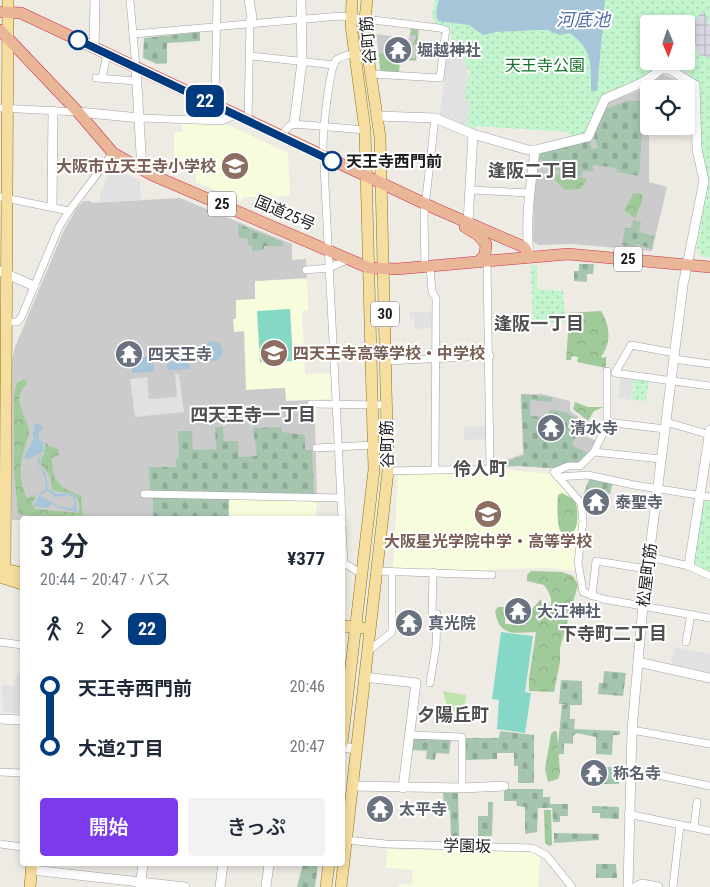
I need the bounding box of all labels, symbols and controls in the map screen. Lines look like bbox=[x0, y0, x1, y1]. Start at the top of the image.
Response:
water label: 河底池 bbox=[556, 9, 612, 30]
street label: 谷町筋 bbox=[356, 15, 380, 65]
north arrow bbox=[640, 15, 695, 70]
map controls bbox=[640, 15, 695, 135]
unlabelled marker bbox=[68, 30, 88, 50]
temple icon: 堀越神社 bbox=[383, 35, 413, 65]
place label: 堀越神社 bbox=[417, 41, 481, 60]
park label: 天王寺公園 bbox=[505, 56, 585, 75]
button: locate bbox=[640, 80, 695, 135]
line badge: 22 bbox=[182, 85, 228, 117]
text: 22 bbox=[196, 90, 214, 111]
school or university icon: 大阪市立天王寺小学校 bbox=[220, 151, 250, 181]
marker: 天王寺西門前 bbox=[322, 151, 342, 171]
place label: 天王寺西門前 bbox=[346, 152, 442, 171]
place label: 大阪市立天王寺小学校 bbox=[56, 157, 216, 176]
district label: 逢阪二丁目 bbox=[488, 160, 578, 181]
road number: 25 bbox=[208, 192, 236, 216]
street label: 国道25号 bbox=[252, 192, 318, 234]
road number: 25 bbox=[614, 246, 642, 272]
road number: 30 bbox=[371, 302, 399, 326]
district label: 逢阪一丁目 bbox=[494, 313, 584, 334]
school or university icon: 四天王寺高等学校・中学校 bbox=[259, 338, 289, 368]
temple icon: 四天王寺 bbox=[114, 339, 144, 369]
place label: 四天王寺高等学校・中学校 bbox=[293, 344, 485, 363]
place label: 四天王寺 bbox=[148, 345, 212, 364]
district label: 四天王寺一丁目 bbox=[190, 404, 316, 425]
temple icon: 清水寺 bbox=[536, 413, 566, 443]
place label: 清水寺 bbox=[570, 419, 618, 438]
street label: 谷町筋 bbox=[377, 420, 397, 468]
district label: 伶人町 bbox=[453, 458, 507, 479]
temple icon: 泰聖寺 bbox=[581, 487, 611, 517]
place label: 泰聖寺 bbox=[615, 493, 663, 512]
school or university icon: 大阪星光学院中学・高等学校 bbox=[473, 499, 503, 529]
text: 3 分 bbox=[40, 530, 89, 563]
place label: 大阪星光学院中学・高等学校 bbox=[384, 532, 592, 551]
street label: 松屋町筋 bbox=[634, 542, 660, 608]
text: ¥377 bbox=[287, 547, 325, 570]
text: 20:44 – 20:47 · バス bbox=[40, 570, 170, 589]
temple icon: 大江神社 bbox=[503, 596, 533, 626]
place label: 大江神社 bbox=[537, 602, 601, 621]
temple icon: 真光院 bbox=[394, 608, 424, 638]
place label: 真光院 bbox=[428, 614, 476, 633]
icon: walk bbox=[40, 615, 68, 643]
icon: forward bbox=[92, 615, 120, 643]
text: 22 bbox=[138, 618, 156, 639]
text: 2 bbox=[76, 619, 84, 638]
district label: 下寺町二丁目 bbox=[559, 623, 667, 644]
text: 天王寺西門前 bbox=[78, 677, 192, 700]
text: 20:46 bbox=[290, 677, 325, 696]
district label: 夕陽丘町 bbox=[417, 704, 489, 725]
text: 大道2丁目 bbox=[78, 737, 164, 760]
text: 20:47 bbox=[290, 737, 325, 756]
temple icon: 称名寺 bbox=[579, 758, 609, 788]
place label: 称名寺 bbox=[613, 764, 661, 783]
temple icon: 太平寺 bbox=[365, 794, 395, 824]
button: 開始 bbox=[40, 798, 178, 856]
button: きっぷ bbox=[188, 798, 325, 856]
place label: 太平寺 bbox=[399, 800, 447, 819]
street label: 学園坂 bbox=[443, 836, 491, 856]

